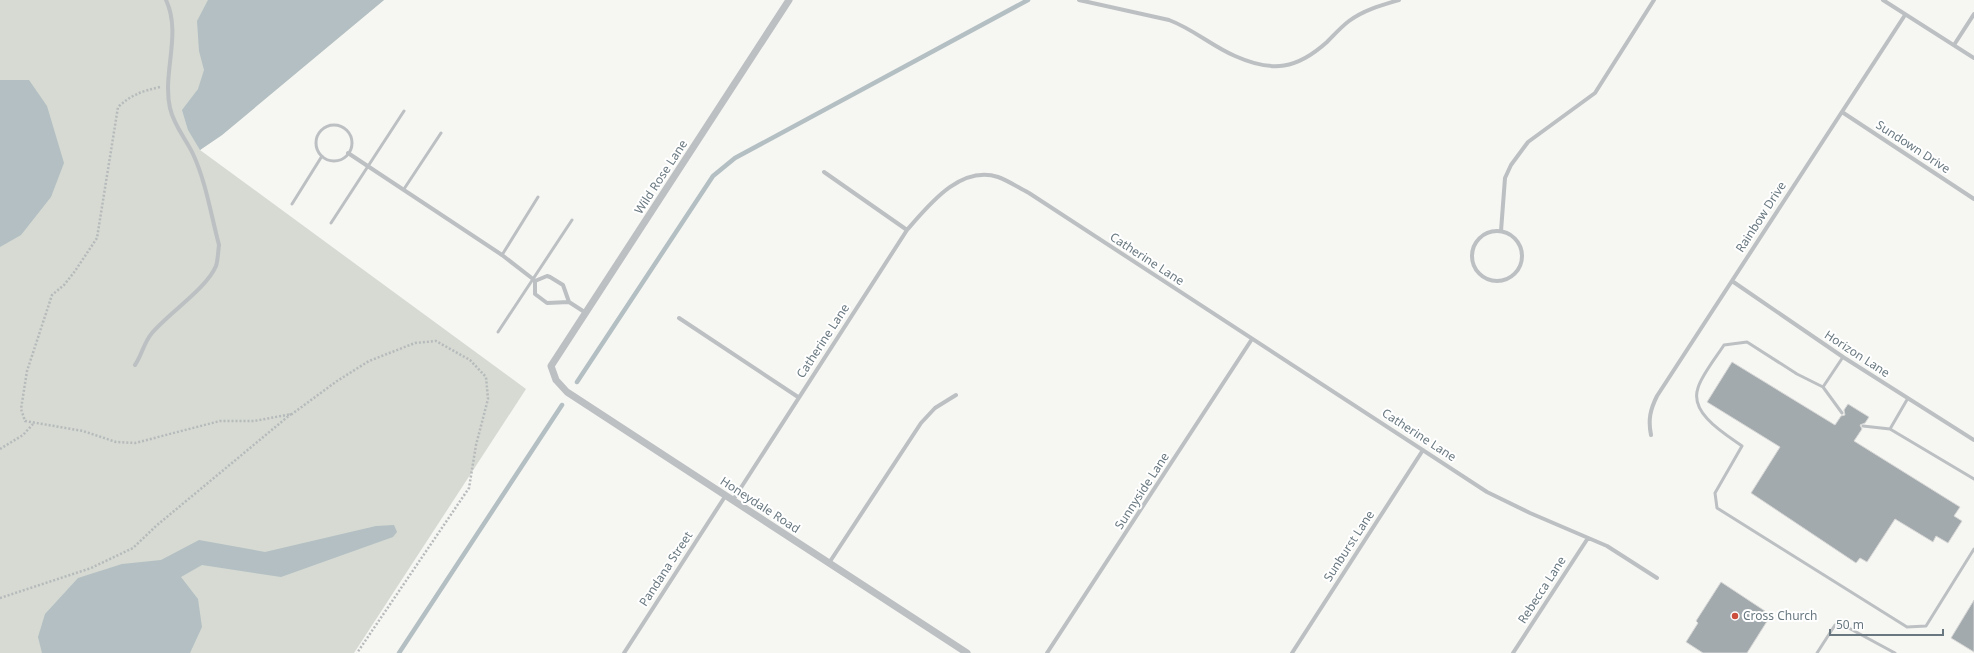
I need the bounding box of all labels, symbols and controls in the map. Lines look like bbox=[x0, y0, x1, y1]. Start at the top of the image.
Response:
street label: Sundown Drive bbox=[1873, 116, 1954, 177]
street label: Wild Rose Lane bbox=[630, 136, 691, 217]
street label: Rainbow Drive bbox=[1731, 178, 1790, 255]
street label: Catherine Lane bbox=[1107, 228, 1188, 289]
street label: Catherine Lane bbox=[792, 300, 853, 381]
street label: Horizon Lane bbox=[1821, 326, 1893, 381]
street label: Catherine Lane bbox=[1379, 404, 1460, 465]
street label: Sunnyside Lane bbox=[1110, 449, 1173, 532]
street label: Honeydale Road bbox=[717, 472, 804, 537]
street label: Sunburst Lane bbox=[1319, 507, 1378, 585]
street label: Pandana Street bbox=[635, 527, 697, 610]
street label: Rebecca Lane bbox=[1513, 553, 1570, 627]
place label: Cross Church bbox=[1743, 607, 1818, 624]
marker: Cross Church bbox=[1730, 611, 1740, 621]
scale bar bbox=[1830, 611, 1943, 637]
text: 50 m bbox=[1836, 616, 1864, 633]

